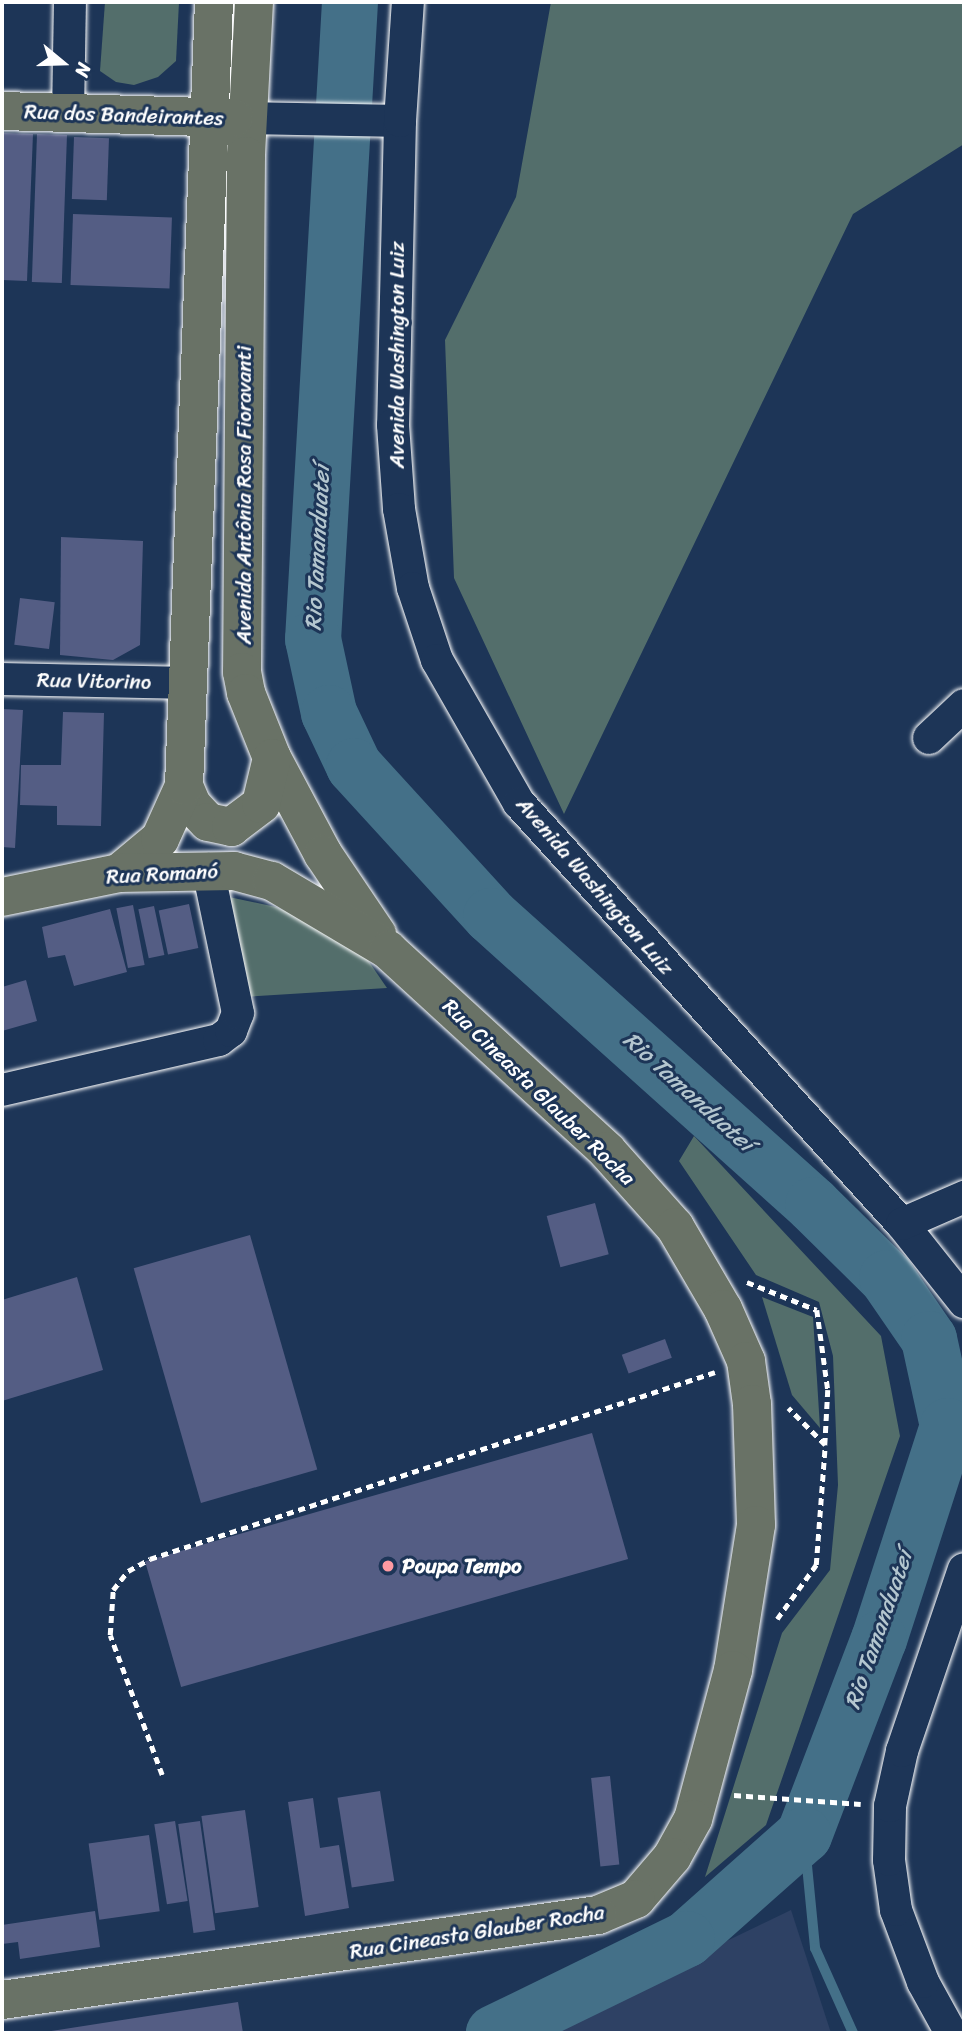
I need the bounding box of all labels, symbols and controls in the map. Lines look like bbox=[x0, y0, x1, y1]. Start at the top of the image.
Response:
north arrow bbox=[28, 28, 98, 98]
text: N bbox=[66, 58, 101, 82]
street label: Rua dos Bandeirantes bbox=[24, 99, 224, 131]
street label: Avenida Washington Luiz bbox=[384, 242, 410, 468]
street label: Avenida Antônia Rosa Fioravanti bbox=[231, 345, 257, 645]
water label: Rio Tamanduateí bbox=[300, 464, 336, 632]
street label: Rua Vitorino bbox=[36, 667, 152, 695]
street label: Avenida Washington Luiz bbox=[511, 792, 679, 980]
street label: Rua Romanó bbox=[105, 858, 219, 890]
street label: Rua Cineasta Glauber Rocha bbox=[438, 994, 640, 1190]
water label: Rio Tamanduateí bbox=[617, 1026, 759, 1158]
water label: Rio Tamanduateí bbox=[839, 1547, 919, 1713]
place label: Poupa Tempo bbox=[402, 1553, 522, 1579]
marker: Poupa Tempo bbox=[380, 1558, 396, 1574]
street label: Rua Cineasta Glauber Rocha bbox=[348, 1899, 606, 1965]

